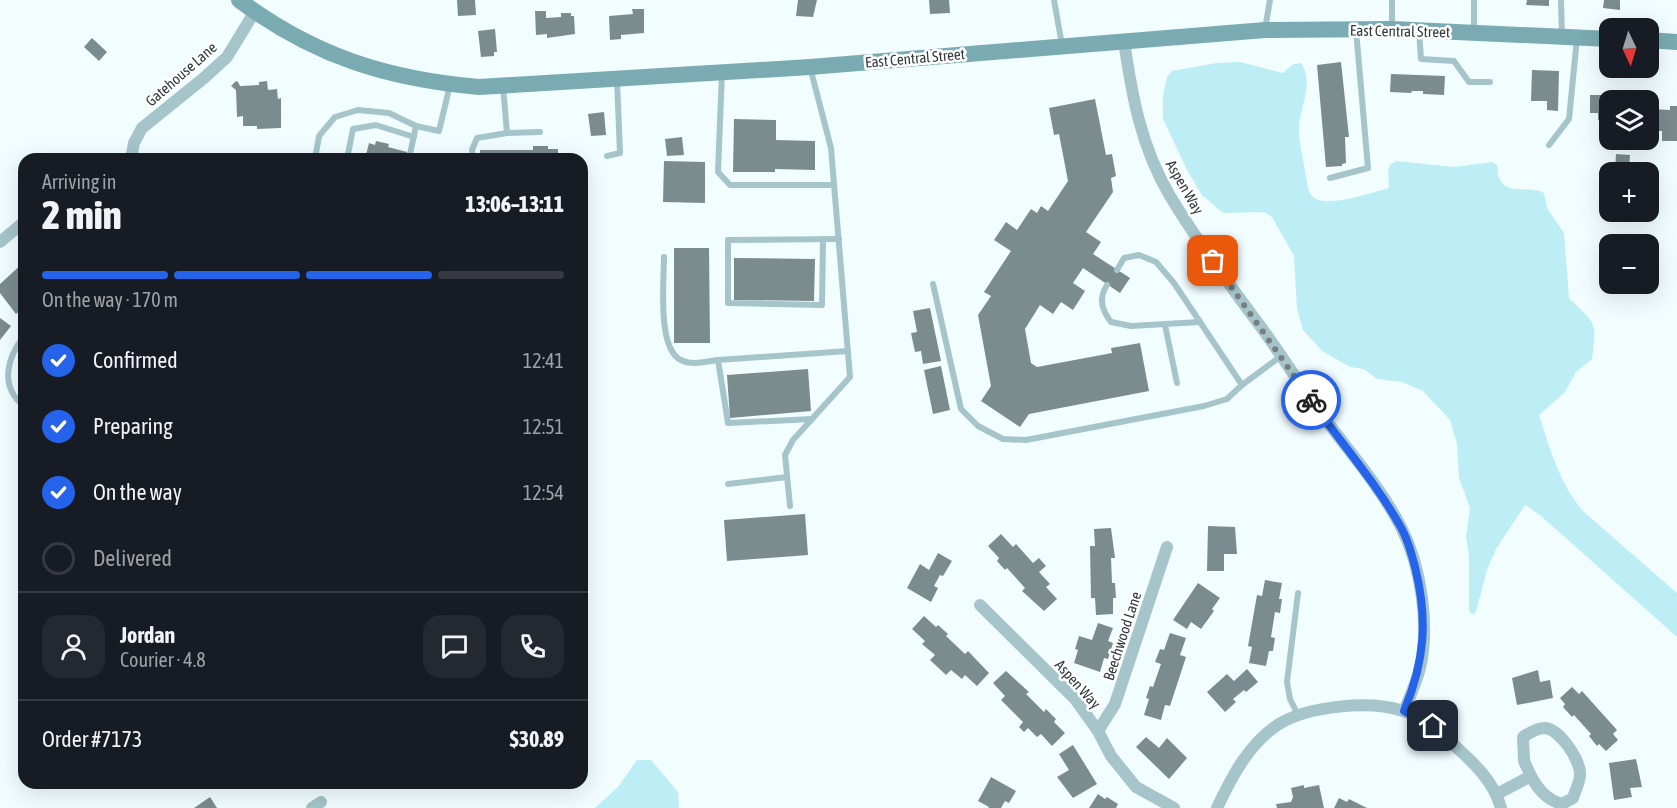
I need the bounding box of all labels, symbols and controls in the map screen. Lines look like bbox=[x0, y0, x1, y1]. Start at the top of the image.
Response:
north arrow bbox=[1599, 18, 1659, 78]
map controls bbox=[1599, 18, 1659, 294]
street label: East Central Street bbox=[1350, 22, 1450, 40]
street label: Gatehouse Lane bbox=[142, 38, 220, 109]
street label: East Central Street bbox=[864, 45, 966, 71]
button: layers bbox=[1599, 90, 1659, 150]
street label: Aspen Way bbox=[1163, 157, 1207, 217]
button: + bbox=[1599, 162, 1659, 222]
text: Arriving in bbox=[42, 170, 116, 193]
text: 13:06–13:11 bbox=[465, 191, 564, 217]
text: 2 min bbox=[42, 193, 122, 237]
button: − bbox=[1599, 234, 1659, 294]
pin bbox=[1187, 235, 1238, 286]
icon: bag bbox=[1196, 244, 1229, 277]
text: On the way · 170 m bbox=[42, 288, 178, 311]
icon: check bbox=[42, 344, 75, 377]
text: Confirmed bbox=[93, 347, 178, 373]
text: 12:41 bbox=[523, 349, 564, 372]
courier bbox=[1281, 370, 1341, 430]
icon: bike bbox=[1295, 384, 1328, 417]
icon: check bbox=[42, 410, 75, 443]
text: Preparing bbox=[93, 413, 173, 439]
text: 12:51 bbox=[523, 415, 564, 438]
icon: check bbox=[42, 476, 75, 509]
text: On the way bbox=[93, 479, 182, 505]
text: 12:54 bbox=[523, 481, 564, 504]
text: Delivered bbox=[93, 545, 172, 571]
street label: Beechwood Lane bbox=[1100, 589, 1144, 683]
button: person bbox=[42, 615, 105, 678]
button: chat bbox=[423, 615, 486, 678]
button: phone bbox=[501, 615, 564, 678]
text: Jordan bbox=[120, 622, 175, 648]
text: Courier · 4.8 bbox=[120, 648, 206, 671]
street label: Aspen Way bbox=[1052, 656, 1104, 712]
pin bbox=[1407, 700, 1458, 751]
icon: home bbox=[1416, 709, 1449, 742]
text: Order #7173 bbox=[42, 726, 142, 752]
text: $30.89 bbox=[509, 726, 564, 752]

